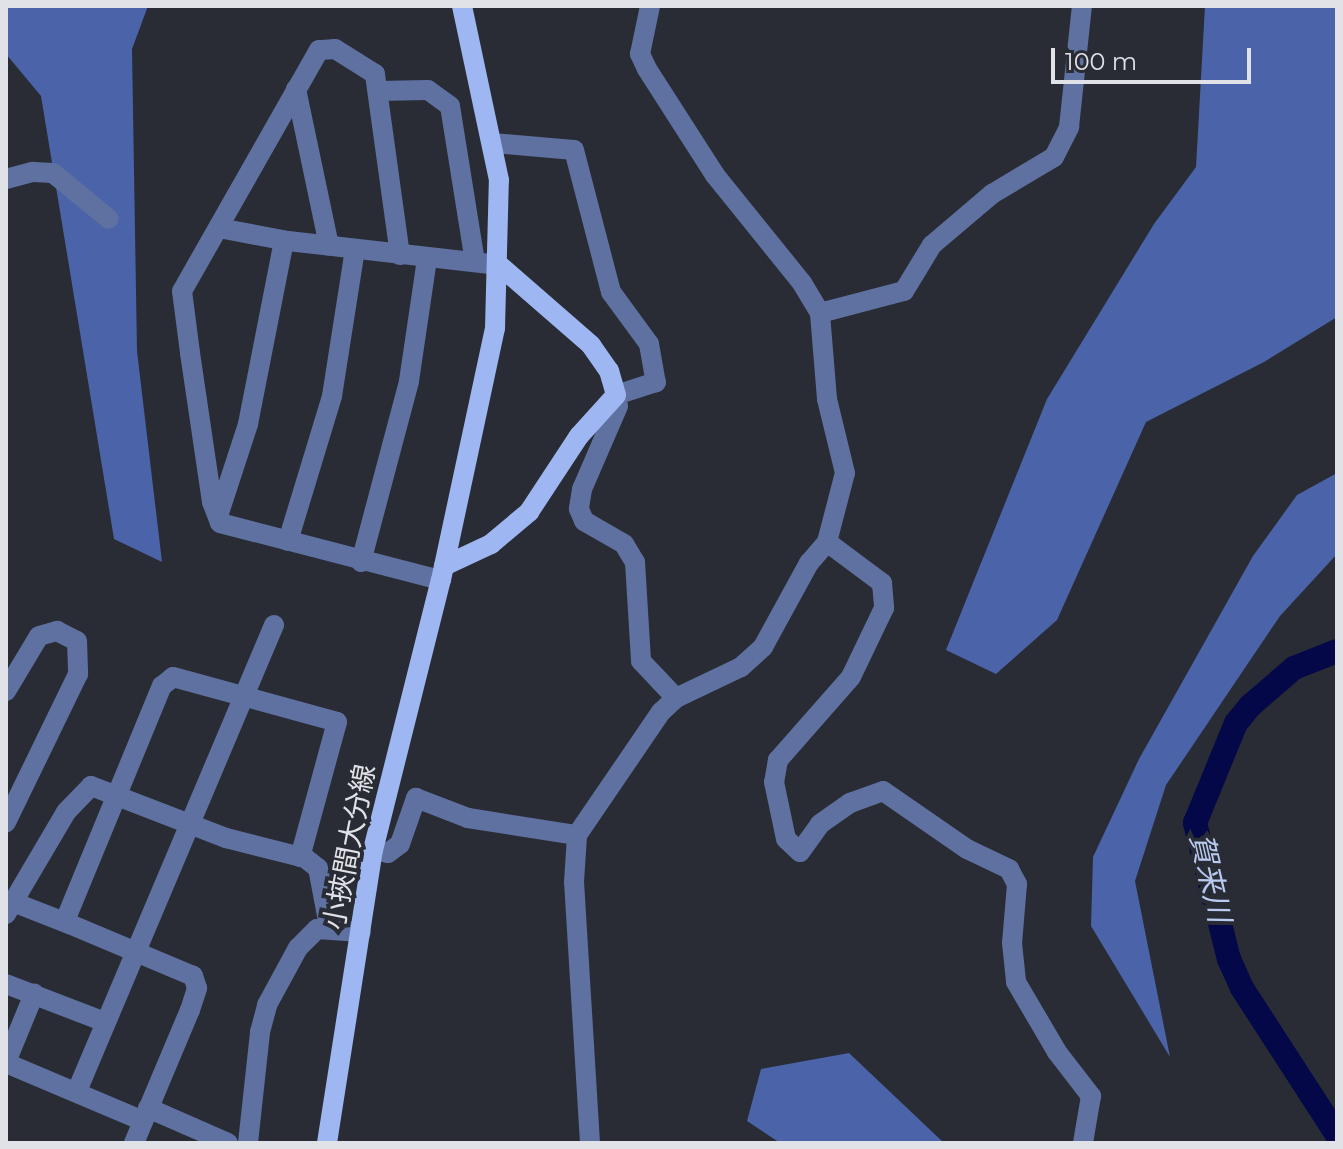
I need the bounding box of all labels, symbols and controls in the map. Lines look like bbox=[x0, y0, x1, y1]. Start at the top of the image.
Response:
scale bar bbox=[1055, 32, 1255, 82]
text: 100 m bbox=[1065, 47, 1137, 76]
street label: 小挾間大分線 bbox=[316, 761, 382, 933]
water label: 賀来川 bbox=[1182, 830, 1238, 926]

